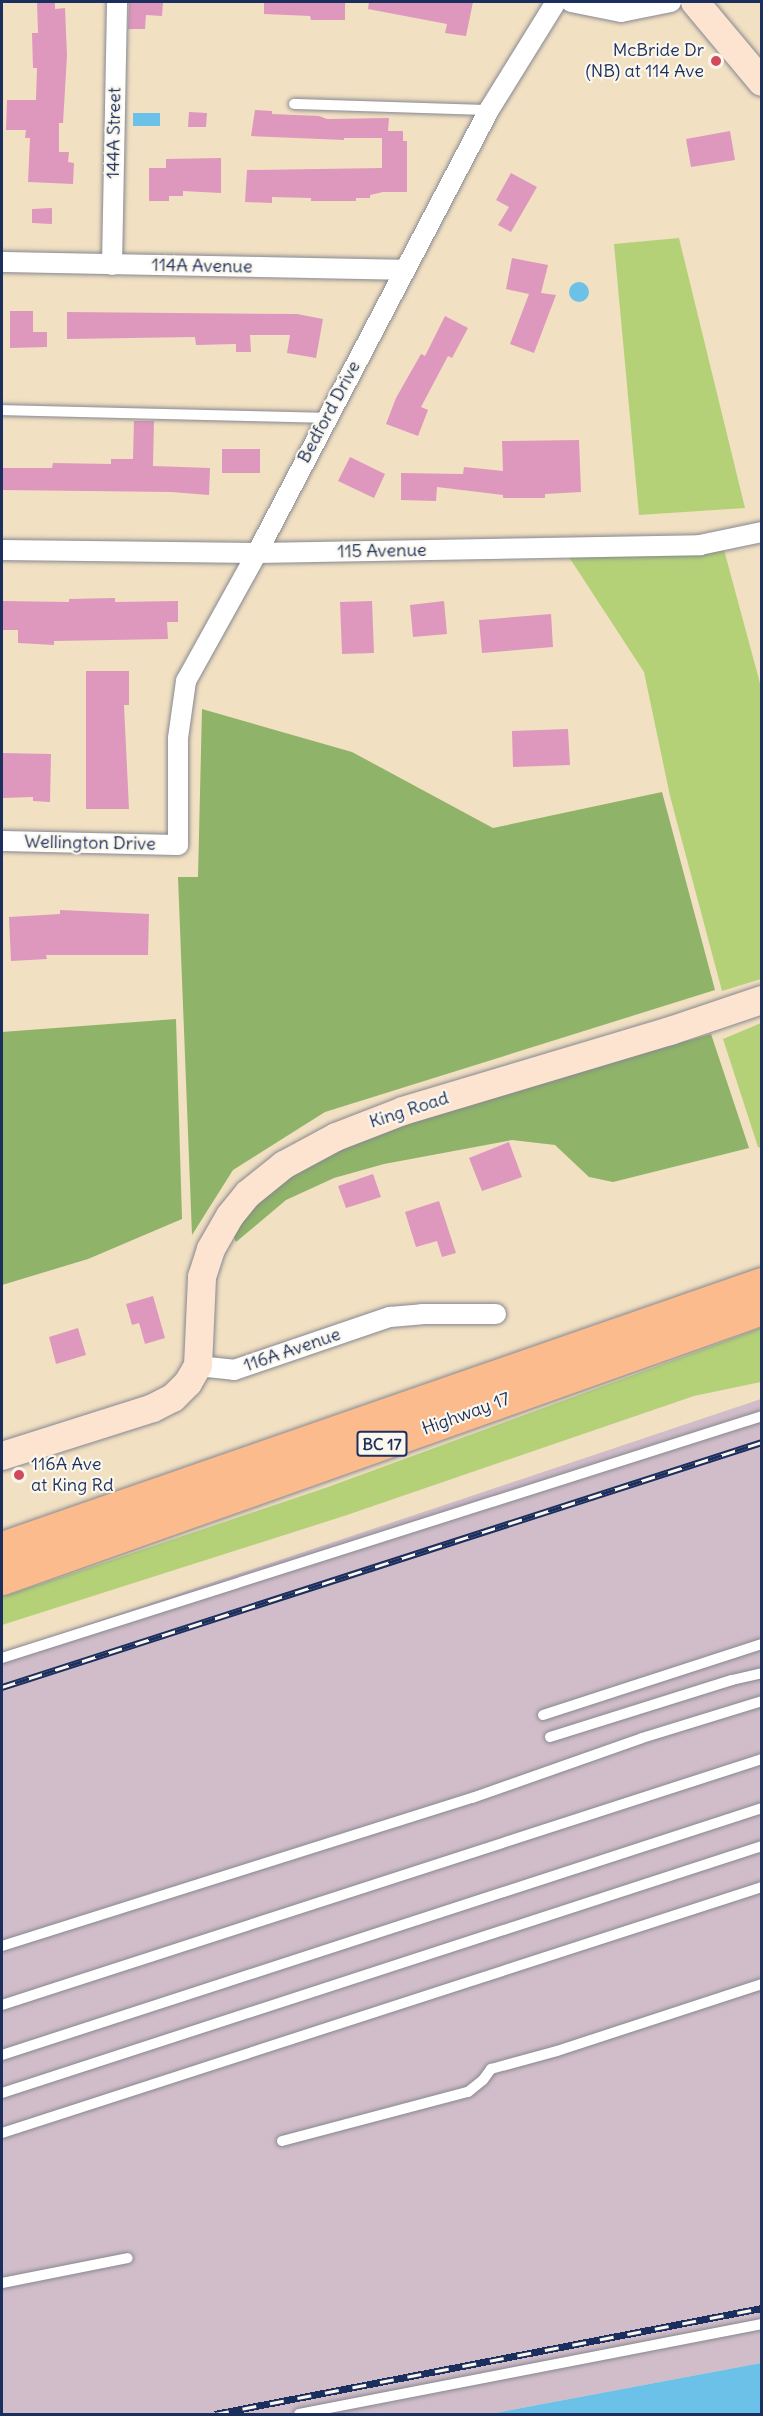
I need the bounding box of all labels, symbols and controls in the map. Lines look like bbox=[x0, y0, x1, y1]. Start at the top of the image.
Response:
place label: McBride Dr (NB) at 114 Ave bbox=[585, 40, 704, 82]
marker: McBride Dr (NB) at 114 Ave bbox=[709, 54, 723, 68]
street label: 144A Street bbox=[102, 87, 126, 179]
street label: 114A Avenue bbox=[151, 254, 253, 278]
street label: Bedford Drive bbox=[293, 357, 365, 467]
street label: 115 Avenue bbox=[337, 539, 427, 563]
street label: Wellington Drive bbox=[24, 831, 156, 855]
street label: King Road bbox=[367, 1087, 451, 1133]
street label: 116A Avenue bbox=[241, 1323, 343, 1377]
street label: Highway 17 bbox=[419, 1388, 513, 1440]
road number: BC 17 bbox=[355, 1431, 409, 1457]
place label: 116A Ave at King Rd bbox=[31, 1454, 113, 1496]
marker: 116A Ave at King Rd bbox=[12, 1468, 26, 1482]

